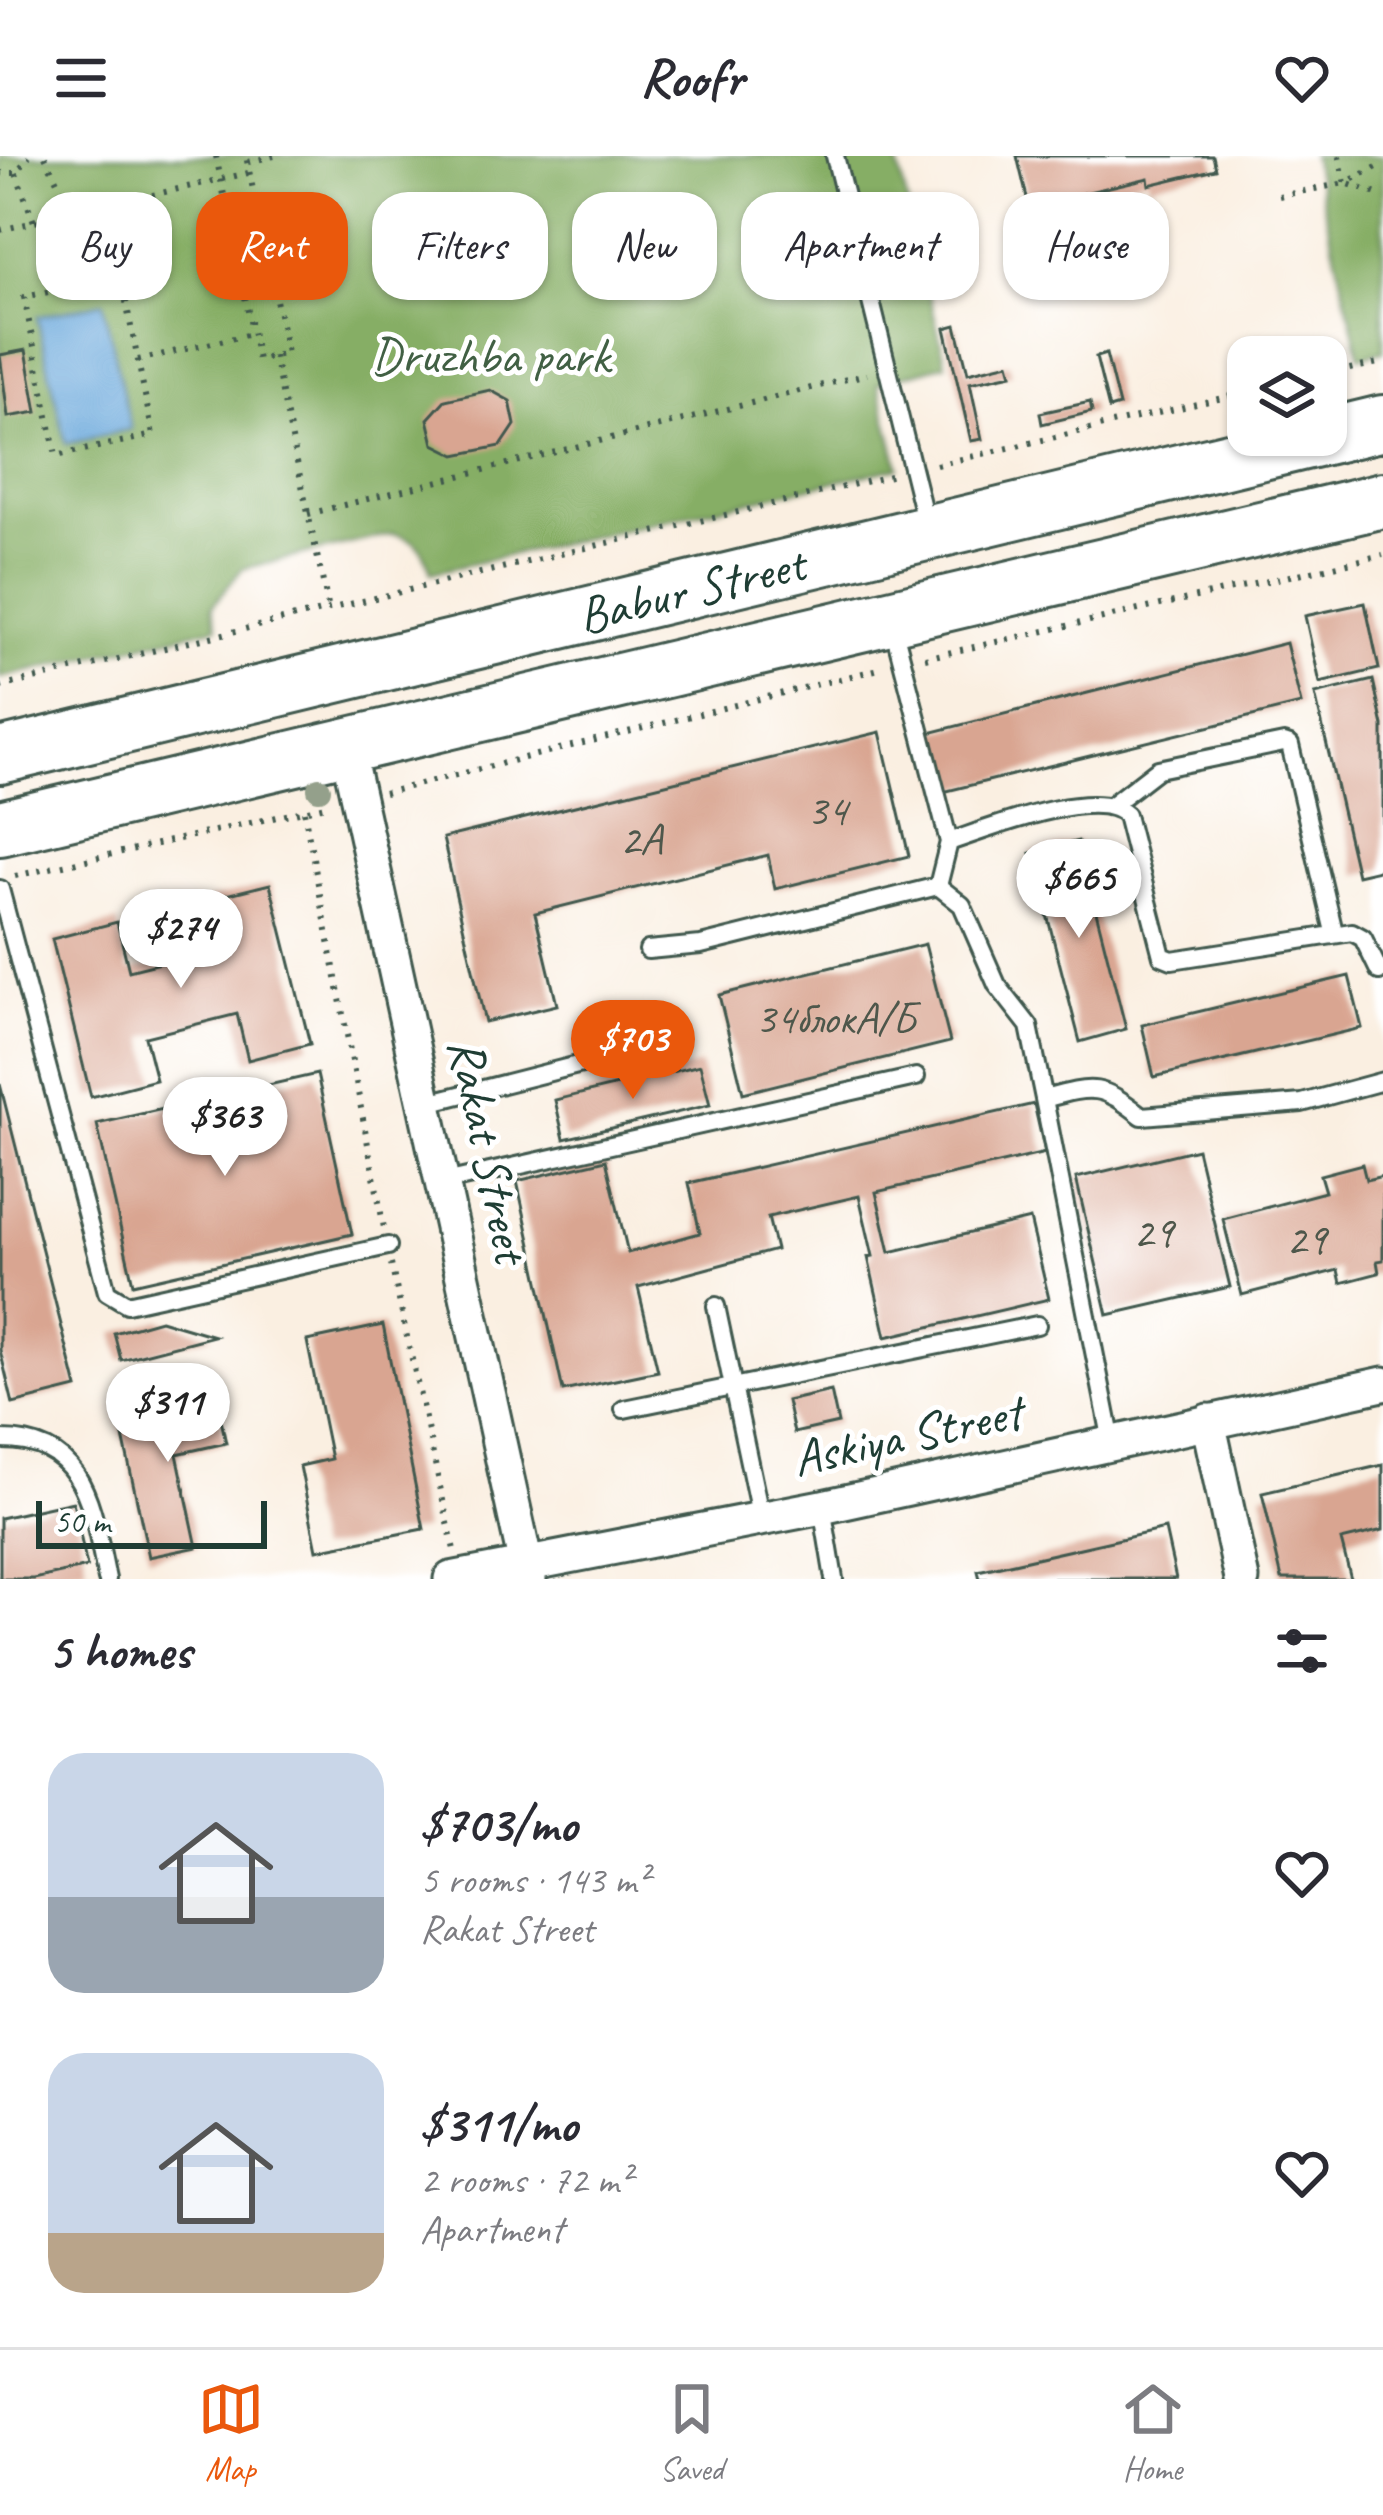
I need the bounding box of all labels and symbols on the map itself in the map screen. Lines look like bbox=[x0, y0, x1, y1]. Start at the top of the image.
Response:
park label: Druzhba park bbox=[371, 323, 613, 387]
street label: Babur Street bbox=[572, 530, 816, 648]
house number: 34 bbox=[807, 782, 851, 839]
house number: 2А bbox=[620, 811, 665, 868]
pin: $665 bbox=[1008, 839, 1150, 941]
pin: $274 bbox=[110, 889, 252, 991]
house number: 34блокА/Б bbox=[755, 990, 922, 1047]
pin: $703 bbox=[562, 1000, 704, 1102]
street label: Rakat Street bbox=[434, 1032, 545, 1273]
pin: $363 bbox=[154, 1077, 296, 1179]
house number: 29 bbox=[1133, 1204, 1177, 1261]
house number: 29 bbox=[1286, 1211, 1330, 1268]
pin: $311 bbox=[97, 1363, 239, 1465]
street label: Askiya Street bbox=[787, 1378, 1033, 1490]
scale bar bbox=[36, 1495, 267, 1548]

